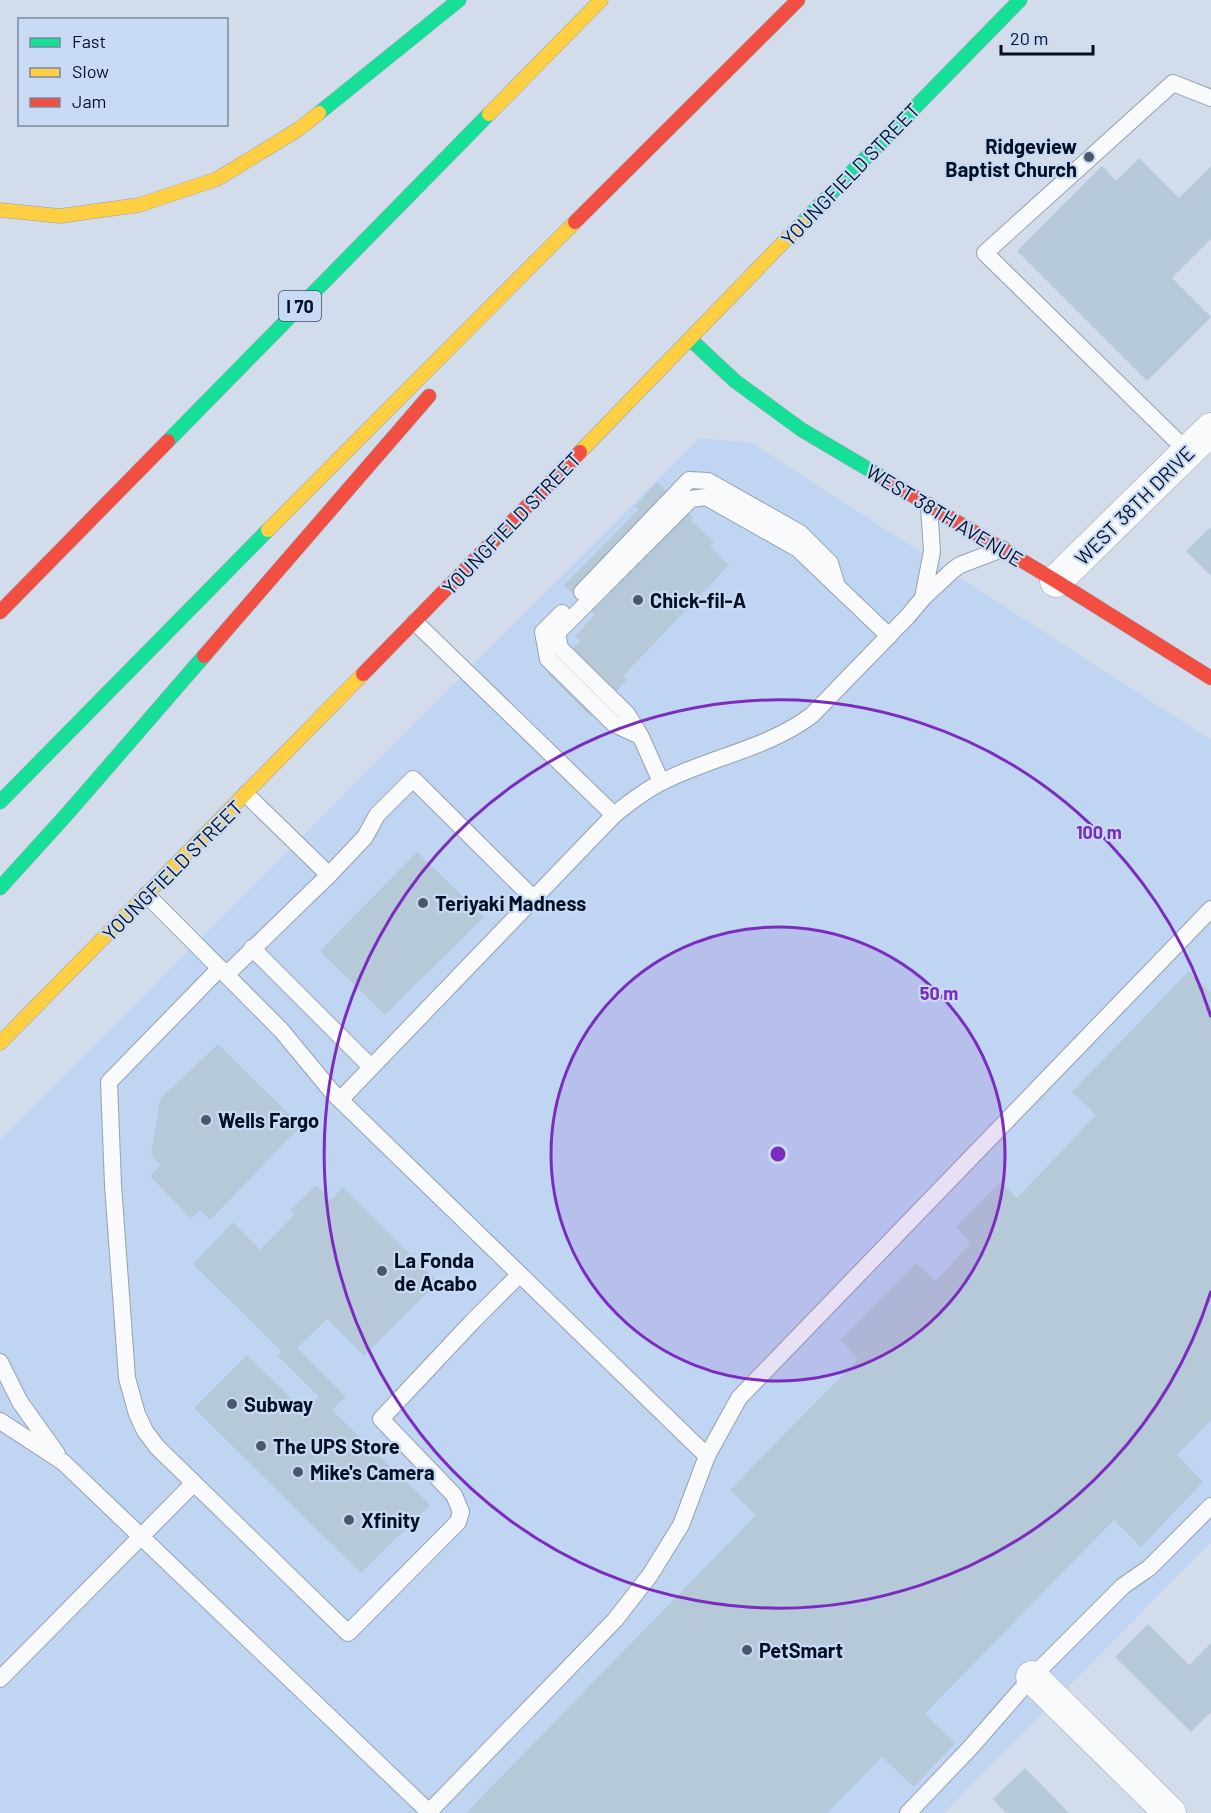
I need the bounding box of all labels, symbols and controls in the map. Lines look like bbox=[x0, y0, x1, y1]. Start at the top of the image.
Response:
legend bbox=[18, 18, 228, 126]
scale bar bbox=[1001, 18, 1092, 56]
text: 20 m bbox=[1010, 27, 1048, 49]
text: Fast bbox=[72, 30, 106, 52]
text: Slow bbox=[72, 60, 109, 82]
text: Jam bbox=[72, 90, 106, 112]
street label: YOUNGFIELD STREET bbox=[776, 98, 924, 250]
place label: Ridgeview Baptist Church bbox=[945, 134, 1077, 181]
marker: Ridgeview Baptist Church bbox=[1082, 150, 1096, 164]
road number: I 70 bbox=[279, 291, 321, 321]
street label: WEST 38TH DRIVE bbox=[1069, 440, 1199, 570]
street label: YOUNGFIELD STREET bbox=[437, 447, 585, 599]
street label: WEST 38TH AVENUE bbox=[862, 459, 1028, 571]
place label: Chick-fil-A bbox=[650, 588, 746, 612]
marker: Chick-fil-A bbox=[631, 593, 645, 607]
street label: YOUNGFIELD STREET bbox=[97, 795, 247, 945]
text: 100 m bbox=[1076, 821, 1122, 843]
place label: Teriyaki Madness bbox=[435, 891, 586, 915]
marker: Teriyaki Madness bbox=[416, 896, 430, 910]
text: 50 m bbox=[920, 982, 958, 1004]
place label: Wells Fargo bbox=[218, 1108, 319, 1132]
marker: Wells Fargo bbox=[199, 1113, 213, 1127]
centre of rings bbox=[768, 1144, 788, 1164]
place label: La Fonda de Acabo bbox=[394, 1248, 477, 1295]
marker: La Fonda de Acabo bbox=[375, 1264, 389, 1278]
place label: Subway bbox=[244, 1392, 313, 1416]
marker: Subway bbox=[225, 1397, 239, 1411]
place label: The UPS Store bbox=[273, 1434, 400, 1458]
marker: The UPS Store bbox=[254, 1439, 268, 1453]
place label: Mike's Camera bbox=[310, 1460, 434, 1484]
marker: Mike's Camera bbox=[291, 1465, 305, 1479]
place label: Xfinity bbox=[361, 1508, 420, 1532]
marker: Xfinity bbox=[342, 1513, 356, 1527]
place label: PetSmart bbox=[759, 1638, 843, 1662]
marker: PetSmart bbox=[740, 1643, 754, 1657]

